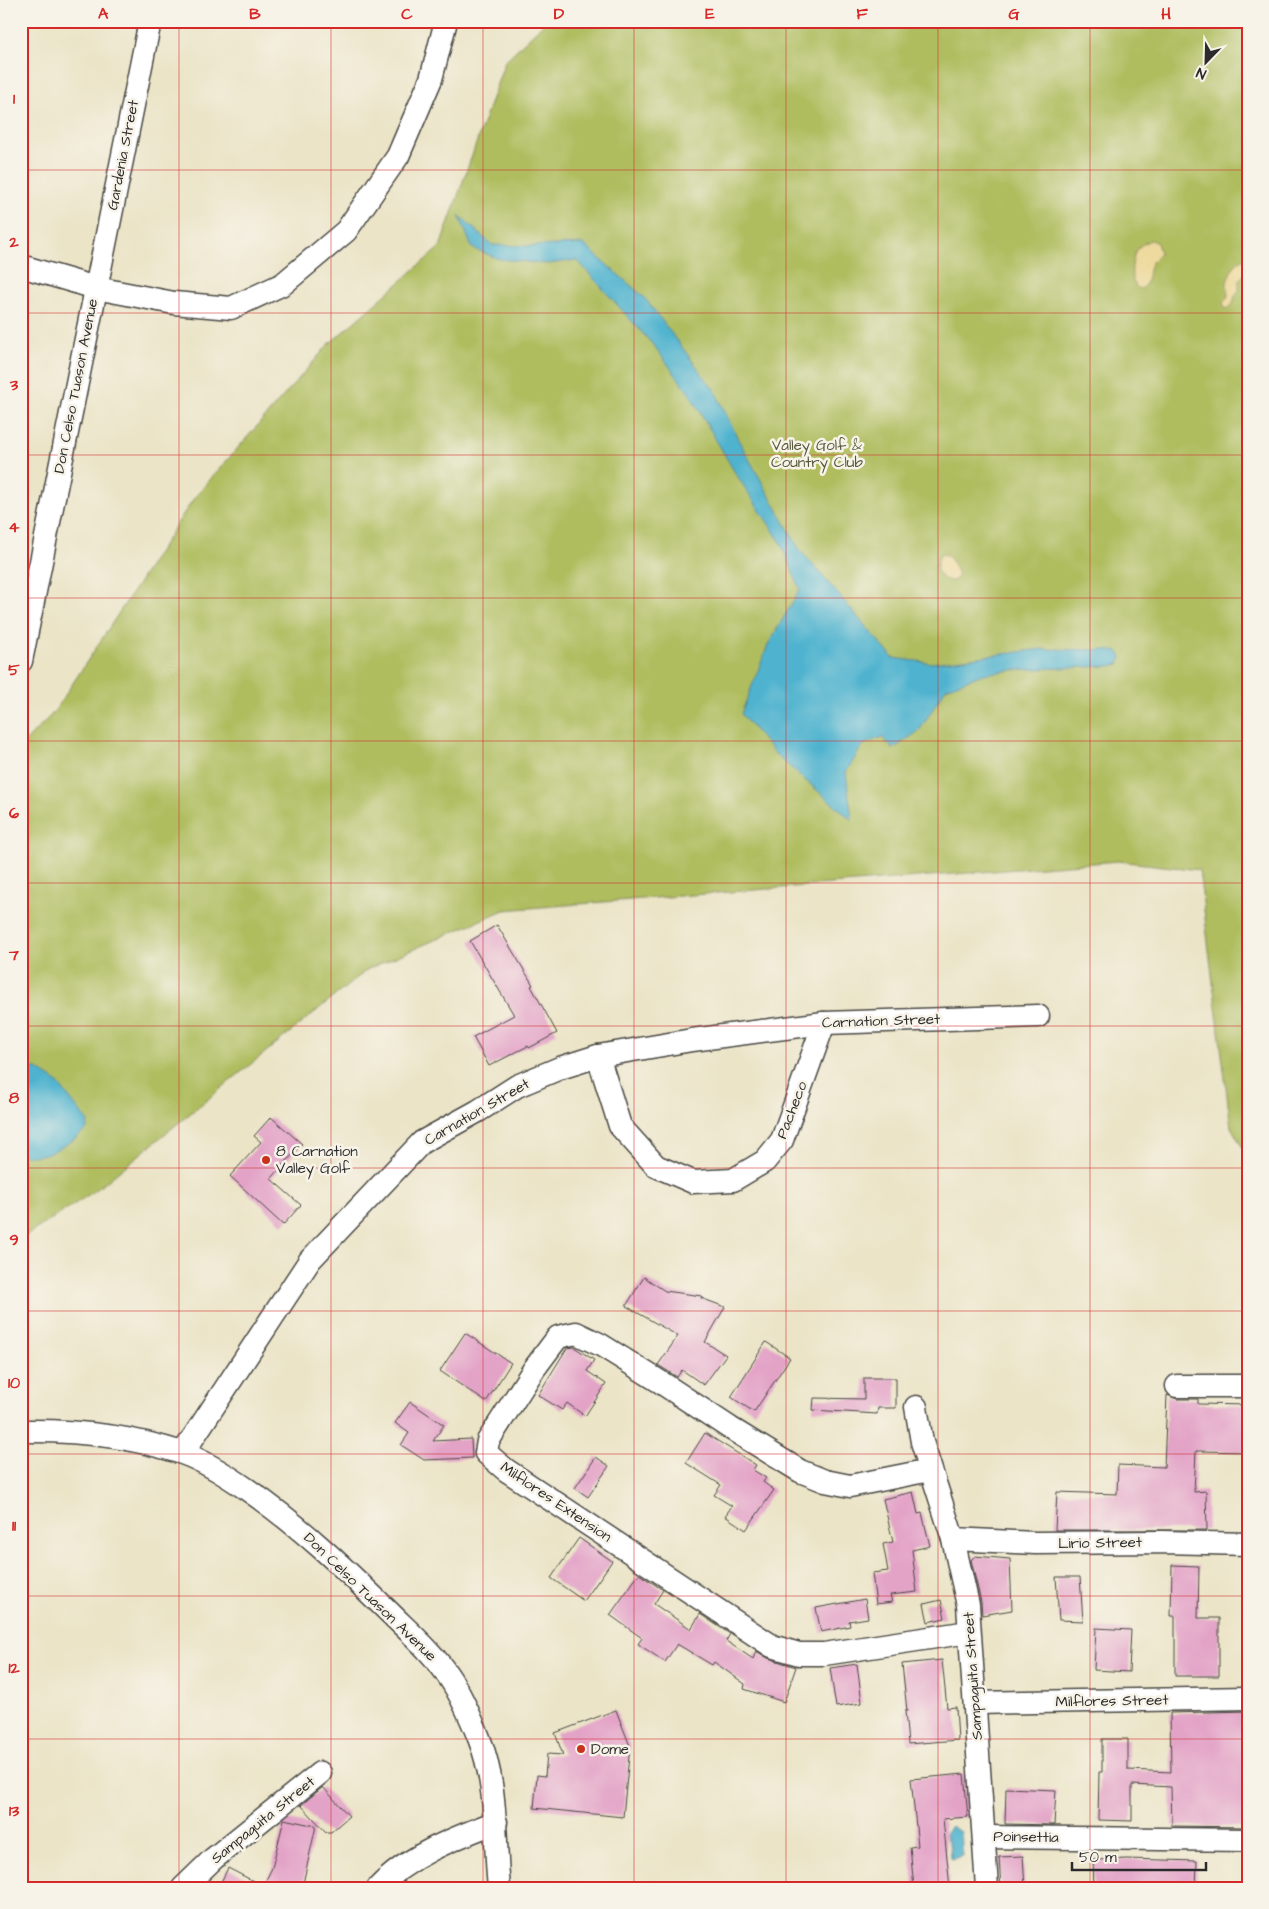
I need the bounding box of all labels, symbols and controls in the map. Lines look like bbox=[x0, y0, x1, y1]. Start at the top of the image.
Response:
text: A bbox=[98, 3, 109, 25]
text: B bbox=[249, 3, 261, 25]
text: C bbox=[401, 3, 413, 25]
text: D bbox=[554, 3, 565, 25]
text: E bbox=[705, 3, 715, 25]
text: F bbox=[856, 3, 868, 25]
text: G bbox=[1008, 3, 1020, 25]
text: H bbox=[1161, 3, 1171, 25]
north arrow bbox=[1182, 38, 1232, 88]
text: N bbox=[1193, 62, 1209, 84]
text: 1 bbox=[13, 88, 16, 110]
street label: Gardenia Street bbox=[102, 98, 144, 212]
text: 2 bbox=[8, 231, 19, 253]
street label: Don Celso Tuason Avenue bbox=[49, 297, 103, 475]
text: 3 bbox=[9, 374, 19, 396]
park label: Valley Golf & Country Club bbox=[771, 435, 863, 474]
text: 4 bbox=[9, 516, 20, 538]
text: 5 bbox=[8, 659, 20, 681]
text: 6 bbox=[9, 802, 19, 824]
text: 7 bbox=[8, 944, 19, 966]
street label: Carnation Street bbox=[822, 1008, 940, 1034]
street label: Carnation Street bbox=[421, 1073, 533, 1151]
street label: Pacheco bbox=[771, 1078, 813, 1142]
text: 8 bbox=[9, 1087, 20, 1109]
place label: 8 Carnation Valley Golf bbox=[276, 1141, 358, 1180]
marker: 8 Carnation Valley Golf bbox=[260, 1154, 272, 1166]
text: 9 bbox=[9, 1229, 19, 1251]
text: 10 bbox=[8, 1372, 20, 1394]
street label: Milflores Extension bbox=[496, 1457, 616, 1547]
text: 11 bbox=[12, 1515, 17, 1537]
street label: Don Celso Tuason Avenue bbox=[299, 1528, 441, 1666]
street label: Lirio Street bbox=[1058, 1532, 1142, 1554]
street label: Sampaguita Street bbox=[958, 1611, 989, 1741]
text: 12 bbox=[8, 1657, 20, 1679]
street label: Milflores Street bbox=[1055, 1690, 1169, 1712]
place label: Dome bbox=[591, 1739, 629, 1760]
marker: Dome bbox=[575, 1743, 587, 1755]
street label: Sampaguita Street bbox=[206, 1771, 320, 1869]
text: 13 bbox=[9, 1800, 20, 1822]
street label: Poinsettia bbox=[993, 1826, 1059, 1848]
scale bar bbox=[1072, 1839, 1205, 1871]
text: 50 m bbox=[1079, 1847, 1117, 1868]

